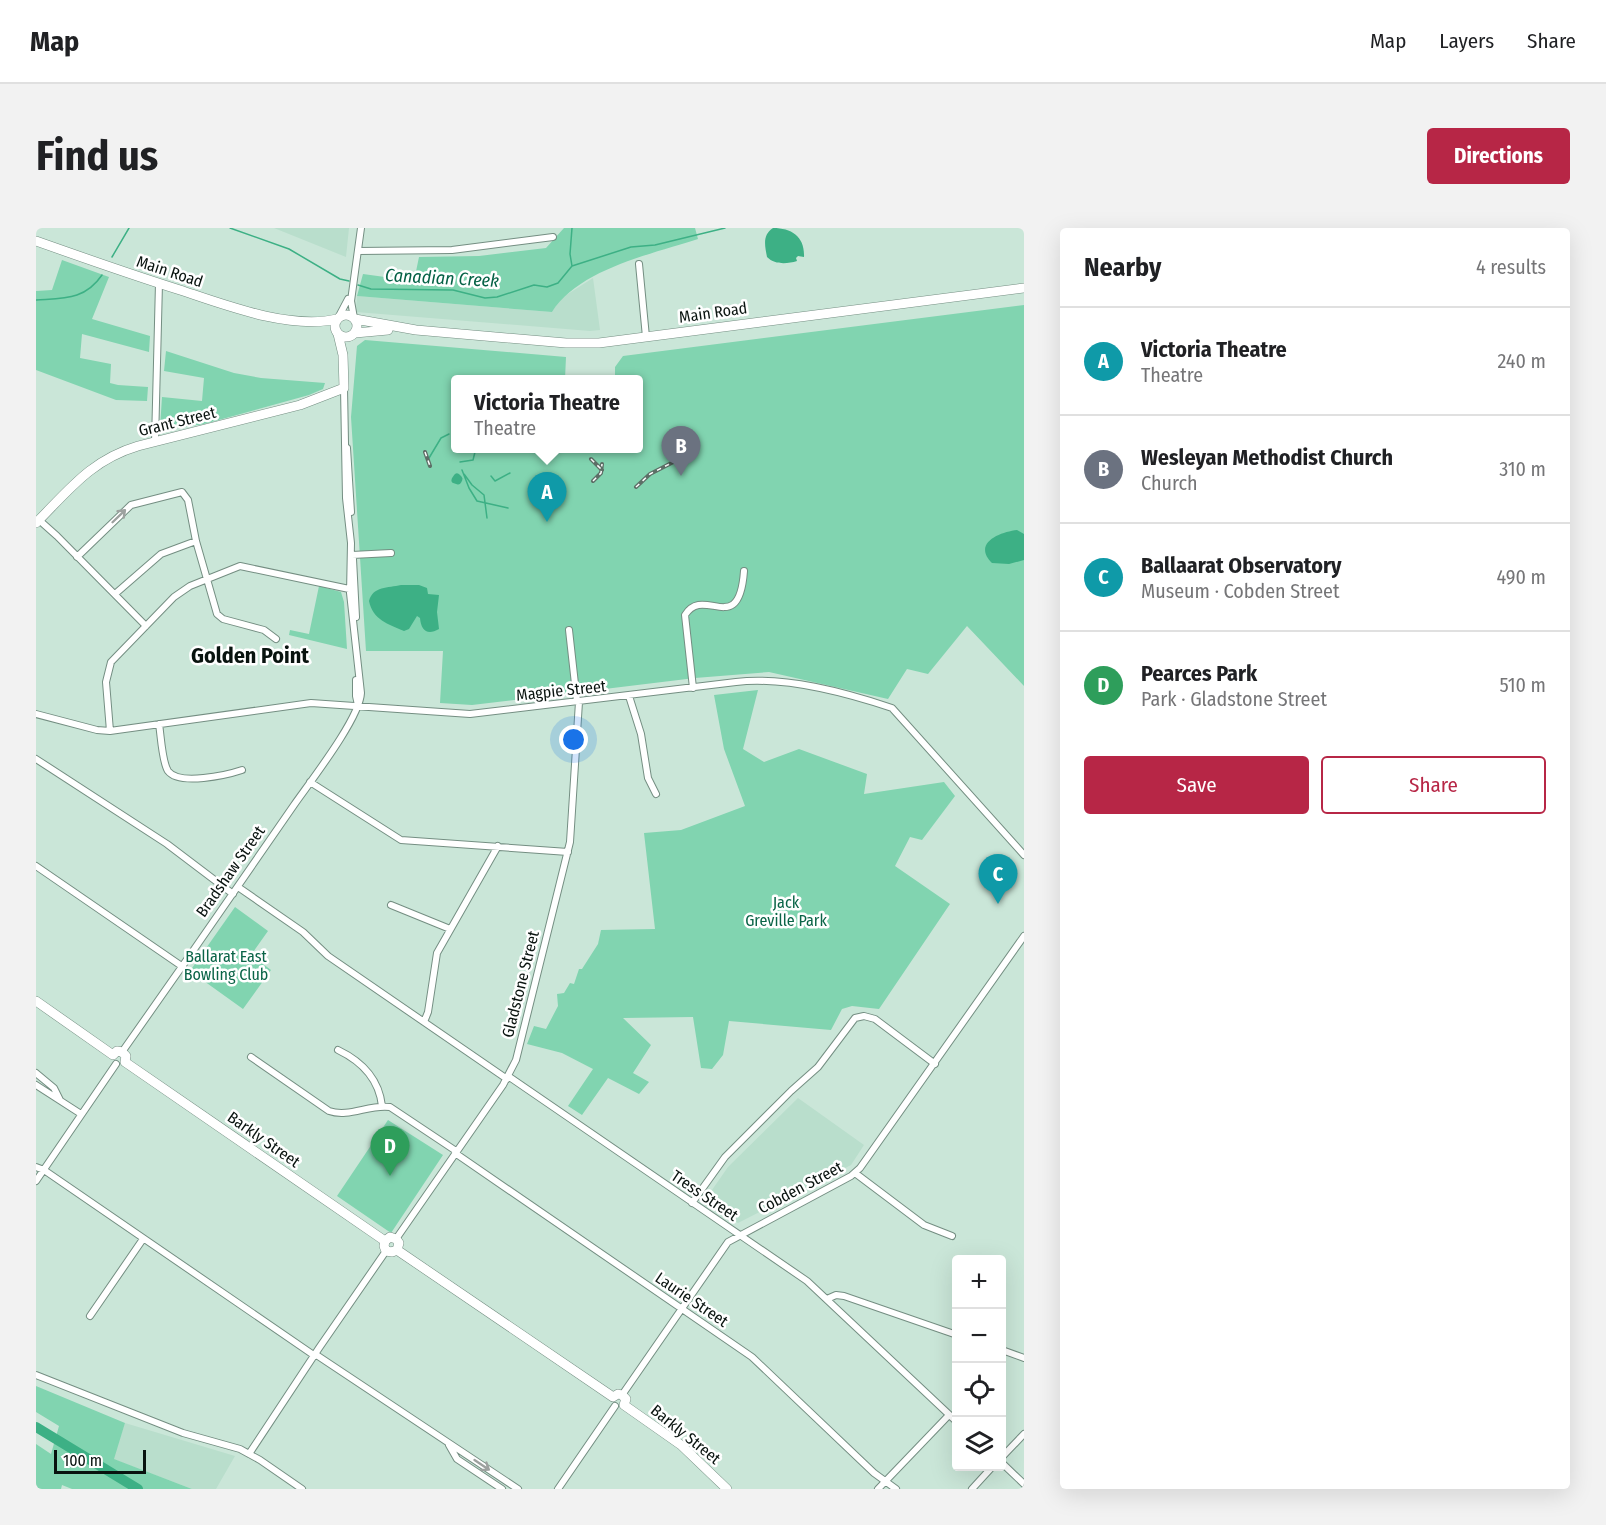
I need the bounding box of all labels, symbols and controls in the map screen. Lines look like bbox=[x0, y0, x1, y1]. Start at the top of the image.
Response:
text: Map bbox=[30, 25, 79, 58]
text: Map bbox=[1370, 28, 1406, 54]
text: Layers bbox=[1439, 28, 1494, 54]
text: Share bbox=[1527, 28, 1576, 54]
button: Directions bbox=[1427, 128, 1570, 184]
text: Find us bbox=[36, 131, 158, 181]
street label: Main Road bbox=[134, 252, 205, 291]
text: Nearby bbox=[1084, 252, 1161, 283]
text: 4 results bbox=[1476, 255, 1546, 279]
water label: Canadian Creek bbox=[384, 264, 500, 292]
street label: Main Road bbox=[678, 298, 748, 327]
text: Victoria Theatre bbox=[1141, 336, 1287, 363]
text: A bbox=[1098, 349, 1109, 373]
text: 240 m bbox=[1497, 349, 1546, 373]
text: Theatre bbox=[1141, 363, 1203, 387]
popup bbox=[451, 375, 643, 453]
text: Victoria Theatre bbox=[474, 389, 620, 416]
street label: Grant Street bbox=[137, 403, 218, 440]
text: Theatre bbox=[474, 416, 536, 440]
pin: B bbox=[662, 426, 700, 476]
text: Wesleyan Methodist Church bbox=[1141, 444, 1393, 471]
text: B bbox=[1098, 457, 1109, 481]
text: 310 m bbox=[1499, 457, 1546, 481]
text: Church bbox=[1141, 471, 1197, 495]
pin: A bbox=[528, 472, 566, 522]
one-way arrow bbox=[111, 509, 126, 524]
text: Ballaarat Observatory bbox=[1141, 552, 1341, 579]
text: C bbox=[1098, 565, 1109, 589]
text: 490 m bbox=[1496, 565, 1546, 589]
text: Museum · Cobden Street bbox=[1141, 579, 1340, 603]
district label: Golden Point bbox=[191, 642, 309, 669]
text: Pearces Park bbox=[1141, 660, 1257, 687]
text: D bbox=[1098, 673, 1109, 697]
text: 510 m bbox=[1500, 673, 1546, 697]
street label: Magpie Street bbox=[515, 676, 608, 705]
text: Park · Gladstone Street bbox=[1141, 687, 1327, 711]
your location bbox=[559, 725, 588, 754]
button: Save bbox=[1084, 756, 1309, 814]
button: Share bbox=[1321, 756, 1546, 814]
street label: Bradshaw Street bbox=[192, 821, 269, 921]
pin: C bbox=[978, 854, 1018, 904]
park label: Jack Greville Park bbox=[745, 893, 827, 930]
street label: Gladstone Street bbox=[498, 928, 543, 1040]
park label: Ballarat East Bowling Club bbox=[184, 947, 268, 984]
street label: Barkly Street bbox=[224, 1108, 304, 1172]
pin: D bbox=[370, 1126, 410, 1176]
street label: Cobden Street bbox=[755, 1157, 846, 1218]
street label: Tress Street bbox=[668, 1166, 742, 1225]
map controls bbox=[952, 1255, 1006, 1471]
button: + bbox=[952, 1255, 1006, 1309]
street label: Laurie Street bbox=[652, 1268, 732, 1331]
button: − bbox=[952, 1309, 1006, 1363]
button: locate bbox=[952, 1363, 1006, 1417]
street label: Barkly Street bbox=[647, 1401, 725, 1469]
button: layers bbox=[952, 1417, 1006, 1471]
scale bar bbox=[54, 1447, 146, 1474]
text: 100 m bbox=[63, 1451, 102, 1470]
one-way arrow bbox=[473, 1460, 490, 1472]

